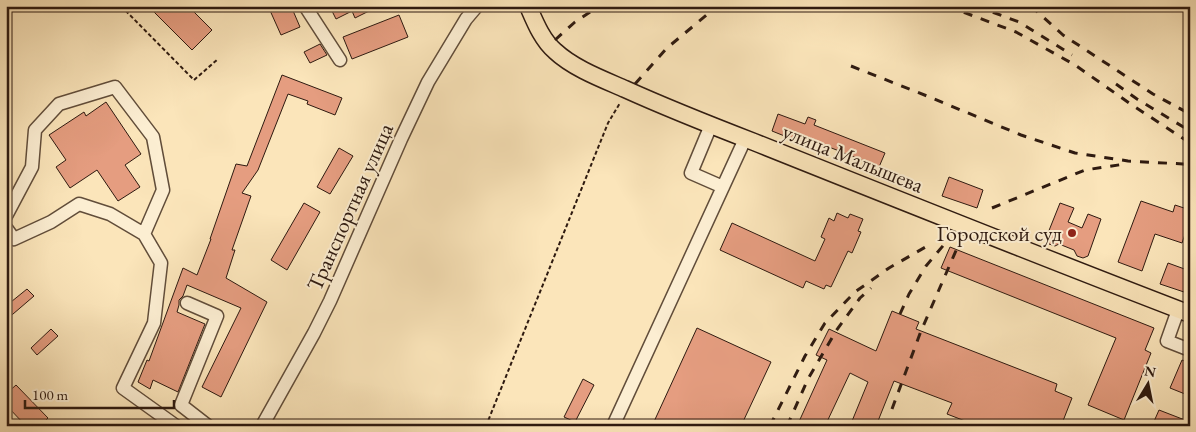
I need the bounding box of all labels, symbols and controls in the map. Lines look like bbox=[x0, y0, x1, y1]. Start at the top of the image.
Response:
street label: улица Малышева bbox=[778, 116, 928, 200]
street label: Транспортная улица bbox=[300, 118, 400, 295]
place label: Городской суд bbox=[937, 219, 1062, 248]
marker: Городской суд bbox=[1066, 227, 1078, 239]
north arrow bbox=[1124, 360, 1174, 410]
text: N bbox=[1143, 361, 1158, 381]
scale bar bbox=[25, 377, 174, 409]
text: 100 m bbox=[32, 385, 69, 404]

